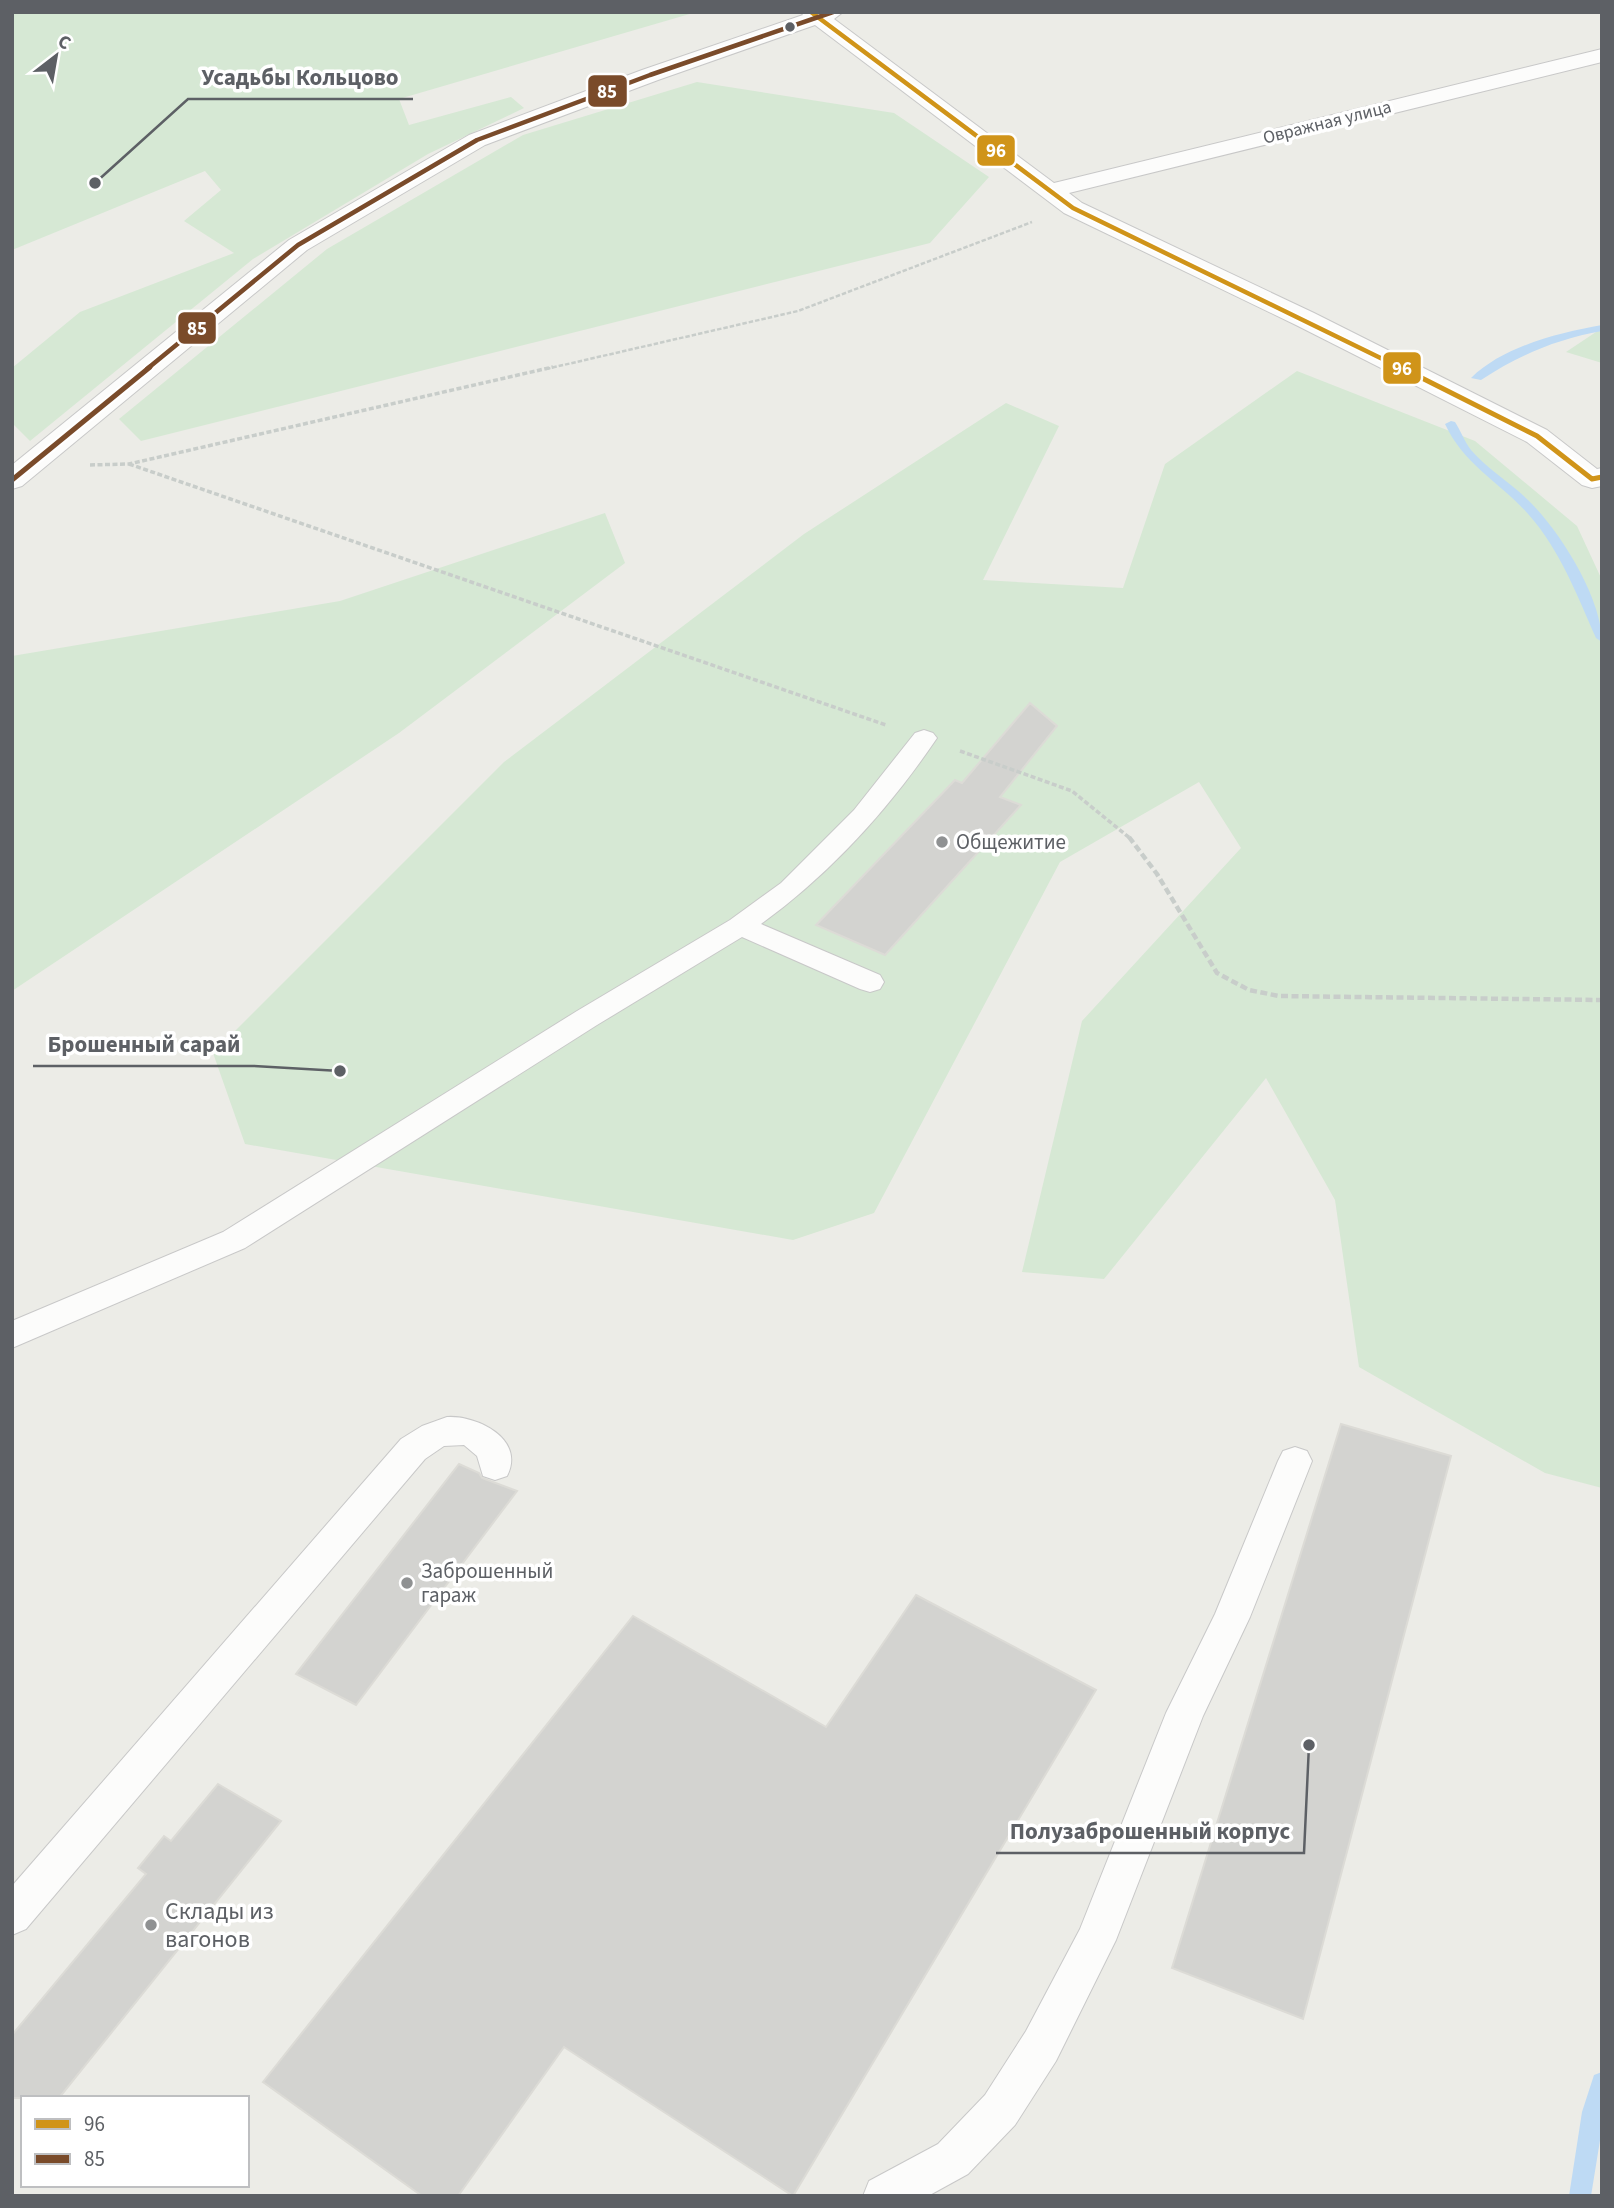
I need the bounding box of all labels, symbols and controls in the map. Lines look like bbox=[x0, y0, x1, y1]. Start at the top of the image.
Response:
unlabelled marker bbox=[783, 20, 797, 34]
north arrow bbox=[21, 21, 91, 91]
text: С bbox=[52, 28, 76, 57]
callout: Усадьбы Кольцово bbox=[188, 55, 413, 99]
text: Усадьбы Кольцово bbox=[201, 61, 399, 94]
line badge: 85 bbox=[587, 74, 628, 108]
text: 85 bbox=[597, 79, 617, 106]
street label: Овражная улица bbox=[1260, 94, 1394, 151]
line badge: 96 bbox=[976, 134, 1016, 167]
text: 96 bbox=[986, 138, 1006, 165]
line badge: 85 bbox=[177, 311, 217, 345]
text: 85 bbox=[187, 316, 207, 343]
line badge: 96 bbox=[1382, 351, 1422, 385]
text: 96 bbox=[1392, 356, 1412, 383]
place label: Общежитие bbox=[956, 827, 1066, 857]
marker: Общежитие bbox=[934, 834, 950, 850]
callout: Брошенный сарай bbox=[33, 1022, 254, 1066]
text: Брошенный сарай bbox=[48, 1028, 241, 1061]
place label: Заброшенный гараж bbox=[421, 1556, 553, 1610]
marker: Заброшенный гараж bbox=[399, 1575, 415, 1591]
callout: Полузаброшенный корпус bbox=[996, 1809, 1304, 1853]
text: Полузаброшенный корпус bbox=[1010, 1815, 1291, 1848]
place label: Склады из вагонов bbox=[165, 1894, 274, 1957]
marker: Склады из вагонов bbox=[143, 1917, 159, 1933]
legend bbox=[21, 2096, 248, 2187]
text: 96 bbox=[84, 2109, 105, 2139]
text: 85 bbox=[84, 2144, 105, 2174]

